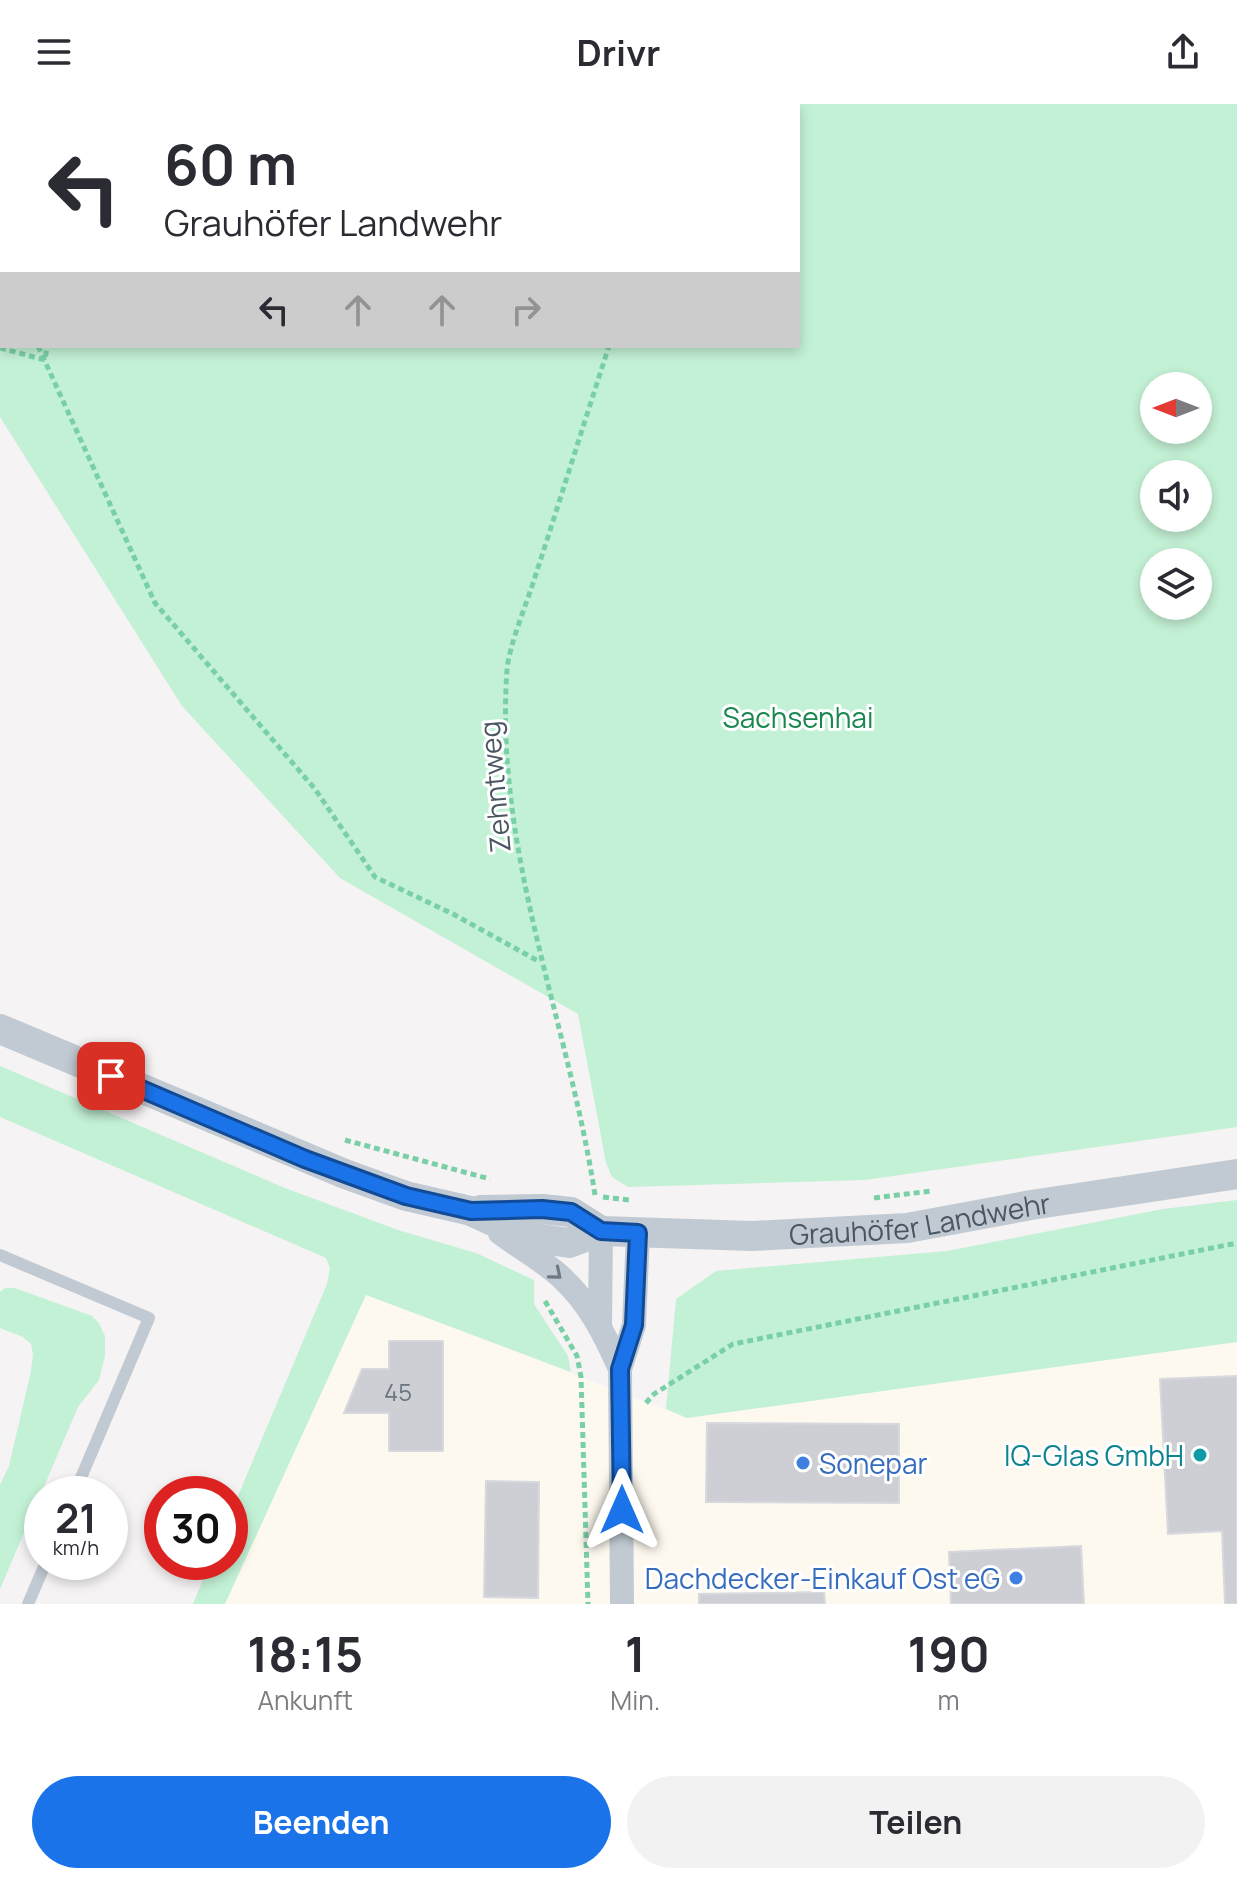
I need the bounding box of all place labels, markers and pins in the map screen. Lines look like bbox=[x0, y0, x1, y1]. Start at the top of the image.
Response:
pin bbox=[77, 1042, 145, 1110]
place label: IQ-Glas GmbH bbox=[1004, 1436, 1184, 1474]
place label: Sonepar bbox=[819, 1444, 928, 1482]
marker: IQ-Glas GmbH bbox=[1191, 1446, 1209, 1464]
marker: Sonepar bbox=[794, 1454, 812, 1472]
place label: Dachdecker-Einkauf Ost eG bbox=[645, 1559, 1000, 1597]
marker: Dachdecker-Einkauf Ost eG bbox=[1007, 1569, 1025, 1587]

